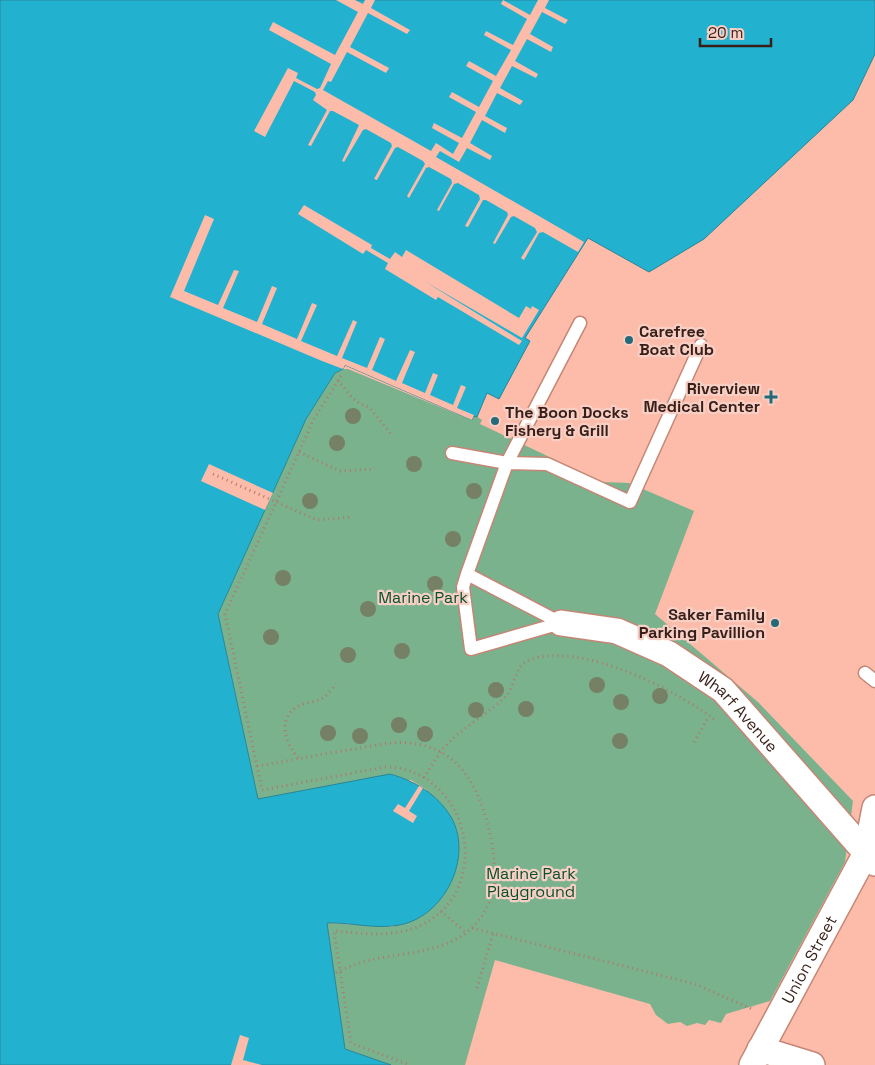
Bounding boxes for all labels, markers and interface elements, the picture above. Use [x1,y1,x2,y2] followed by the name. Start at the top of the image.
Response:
[700,15,771,47] scale bar
[708,23,743,42] text: 20 m
[639,321,714,360] place label: Carefree Boat Club
[623,334,635,346] marker: Carefree Boat Club
[644,378,760,417] place label: Riverview Medical Center
[764,390,778,404] marker: Riverview Medical Center
[505,402,629,441] place label: The Boon Docks Fishery & Grill
[489,415,501,427] marker: The Boon Docks Fishery & Grill
[378,587,468,608] park label: Marine Park
[639,604,765,643] place label: Saker Family Parking Pavillion
[769,617,781,629] marker: Saker Family Parking Pavillion
[694,666,783,756] street label: Wharf Avenue
[486,863,576,902] park label: Marine Park Playground
[777,912,841,1007] street label: Union Street

